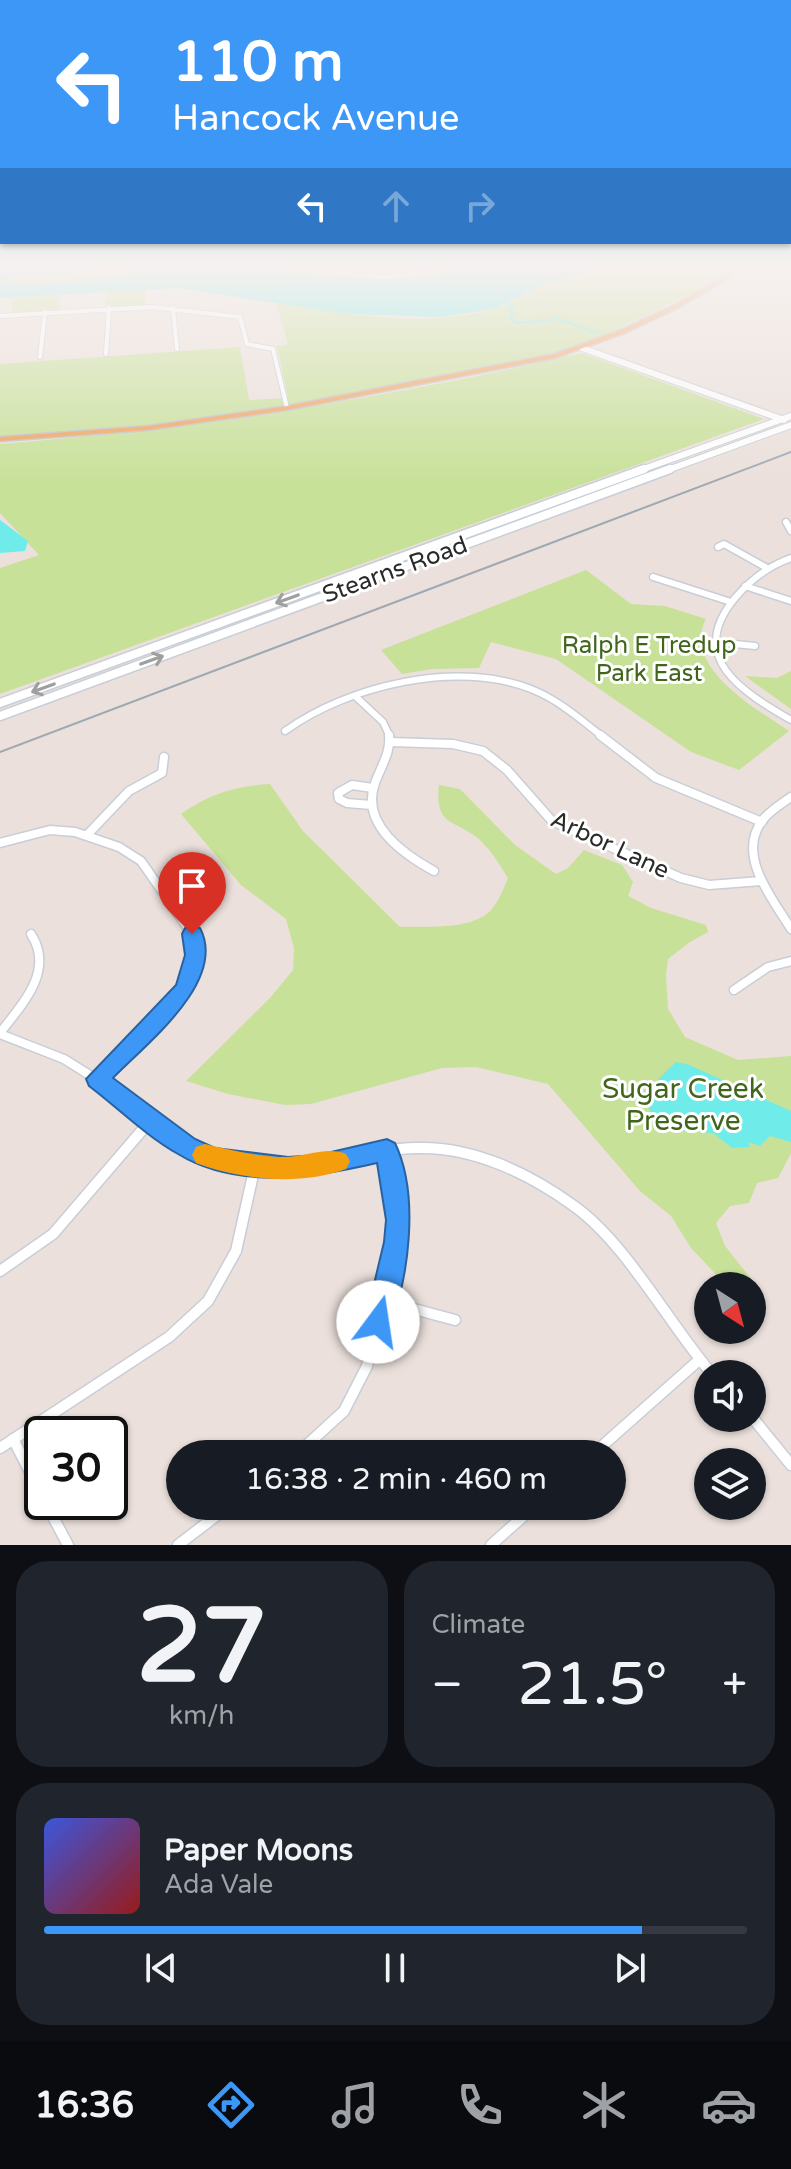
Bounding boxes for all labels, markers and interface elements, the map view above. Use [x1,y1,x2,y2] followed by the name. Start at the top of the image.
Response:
[172,29,343,96] text: 110 m
[40,32,144,136] icon: left
[172,97,459,140] text: Hancock Avenue
[290,184,334,228] icon: left
[374,184,418,228] icon: ahead
[458,184,502,228] icon: right
[319,530,471,610] street label: Stearns Road
[275,593,300,607] one-way arrow
[562,631,736,688] park label: Ralph E Tredup Park East
[139,652,164,666] one-way arrow
[31,681,56,696] one-way arrow
[546,805,674,885] street label: Arbor Lane
[158,852,226,934] pin
[170,864,214,908] icon: arrive
[602,1072,764,1138] park label: Sugar Creek Preserve
[694,1272,766,1344] north arrow
[694,1272,766,1520] map controls
[336,1280,420,1364] position arrow
[694,1360,766,1432] button: sound
[24,1416,128,1520] speed limit sign: 30
[694,1448,766,1520] button: layers
[245,1461,547,1498] text: 16:38 · 2 min · 460 m
[136,1585,267,1710] text: 27
[432,1609,525,1640] text: Climate
[517,1649,668,1721] text: 21.5°
[432,1659,463,1712] text: −
[722,1659,747,1712] text: +
[169,1700,234,1731] text: km/h
[164,1832,353,1869] text: Paper Moons
[164,1869,273,1900] text: Ada Vale
[139,1946,183,1990] icon: previous
[373,1946,417,1990] icon: pause
[608,1946,652,1990] icon: next
[203,2077,259,2133] icon: directions
[327,2077,383,2133] icon: music
[452,2077,508,2133] icon: phone
[576,2077,632,2133] icon: climate
[701,2077,757,2133] icon: car
[34,2084,134,2127] text: 16:36

